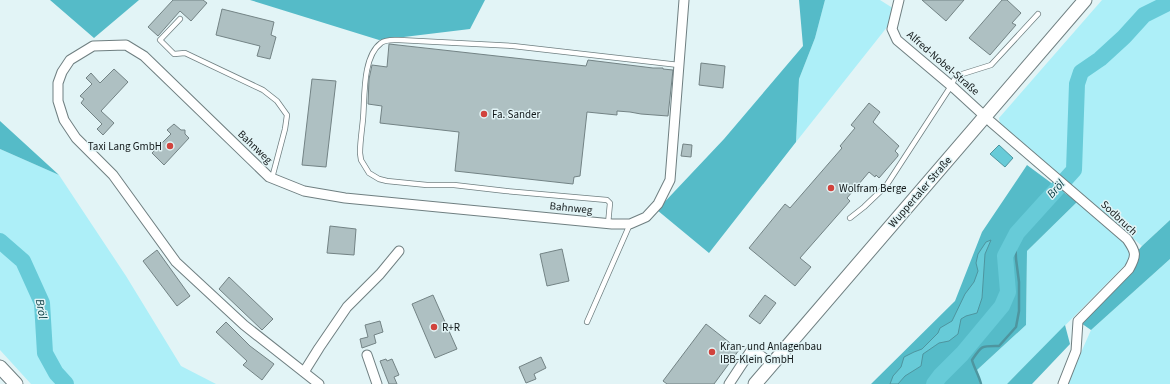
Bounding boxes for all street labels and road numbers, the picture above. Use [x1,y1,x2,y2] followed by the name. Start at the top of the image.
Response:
[904,27,983,99] street label: Alfred-Nobel-Straße
[234,127,276,168] street label: Bahnweg
[885,153,955,231] street label: Wuppertaler Straße
[1097,197,1141,239] street label: Sodbruch
[549,198,594,218] street label: Bahnweg

